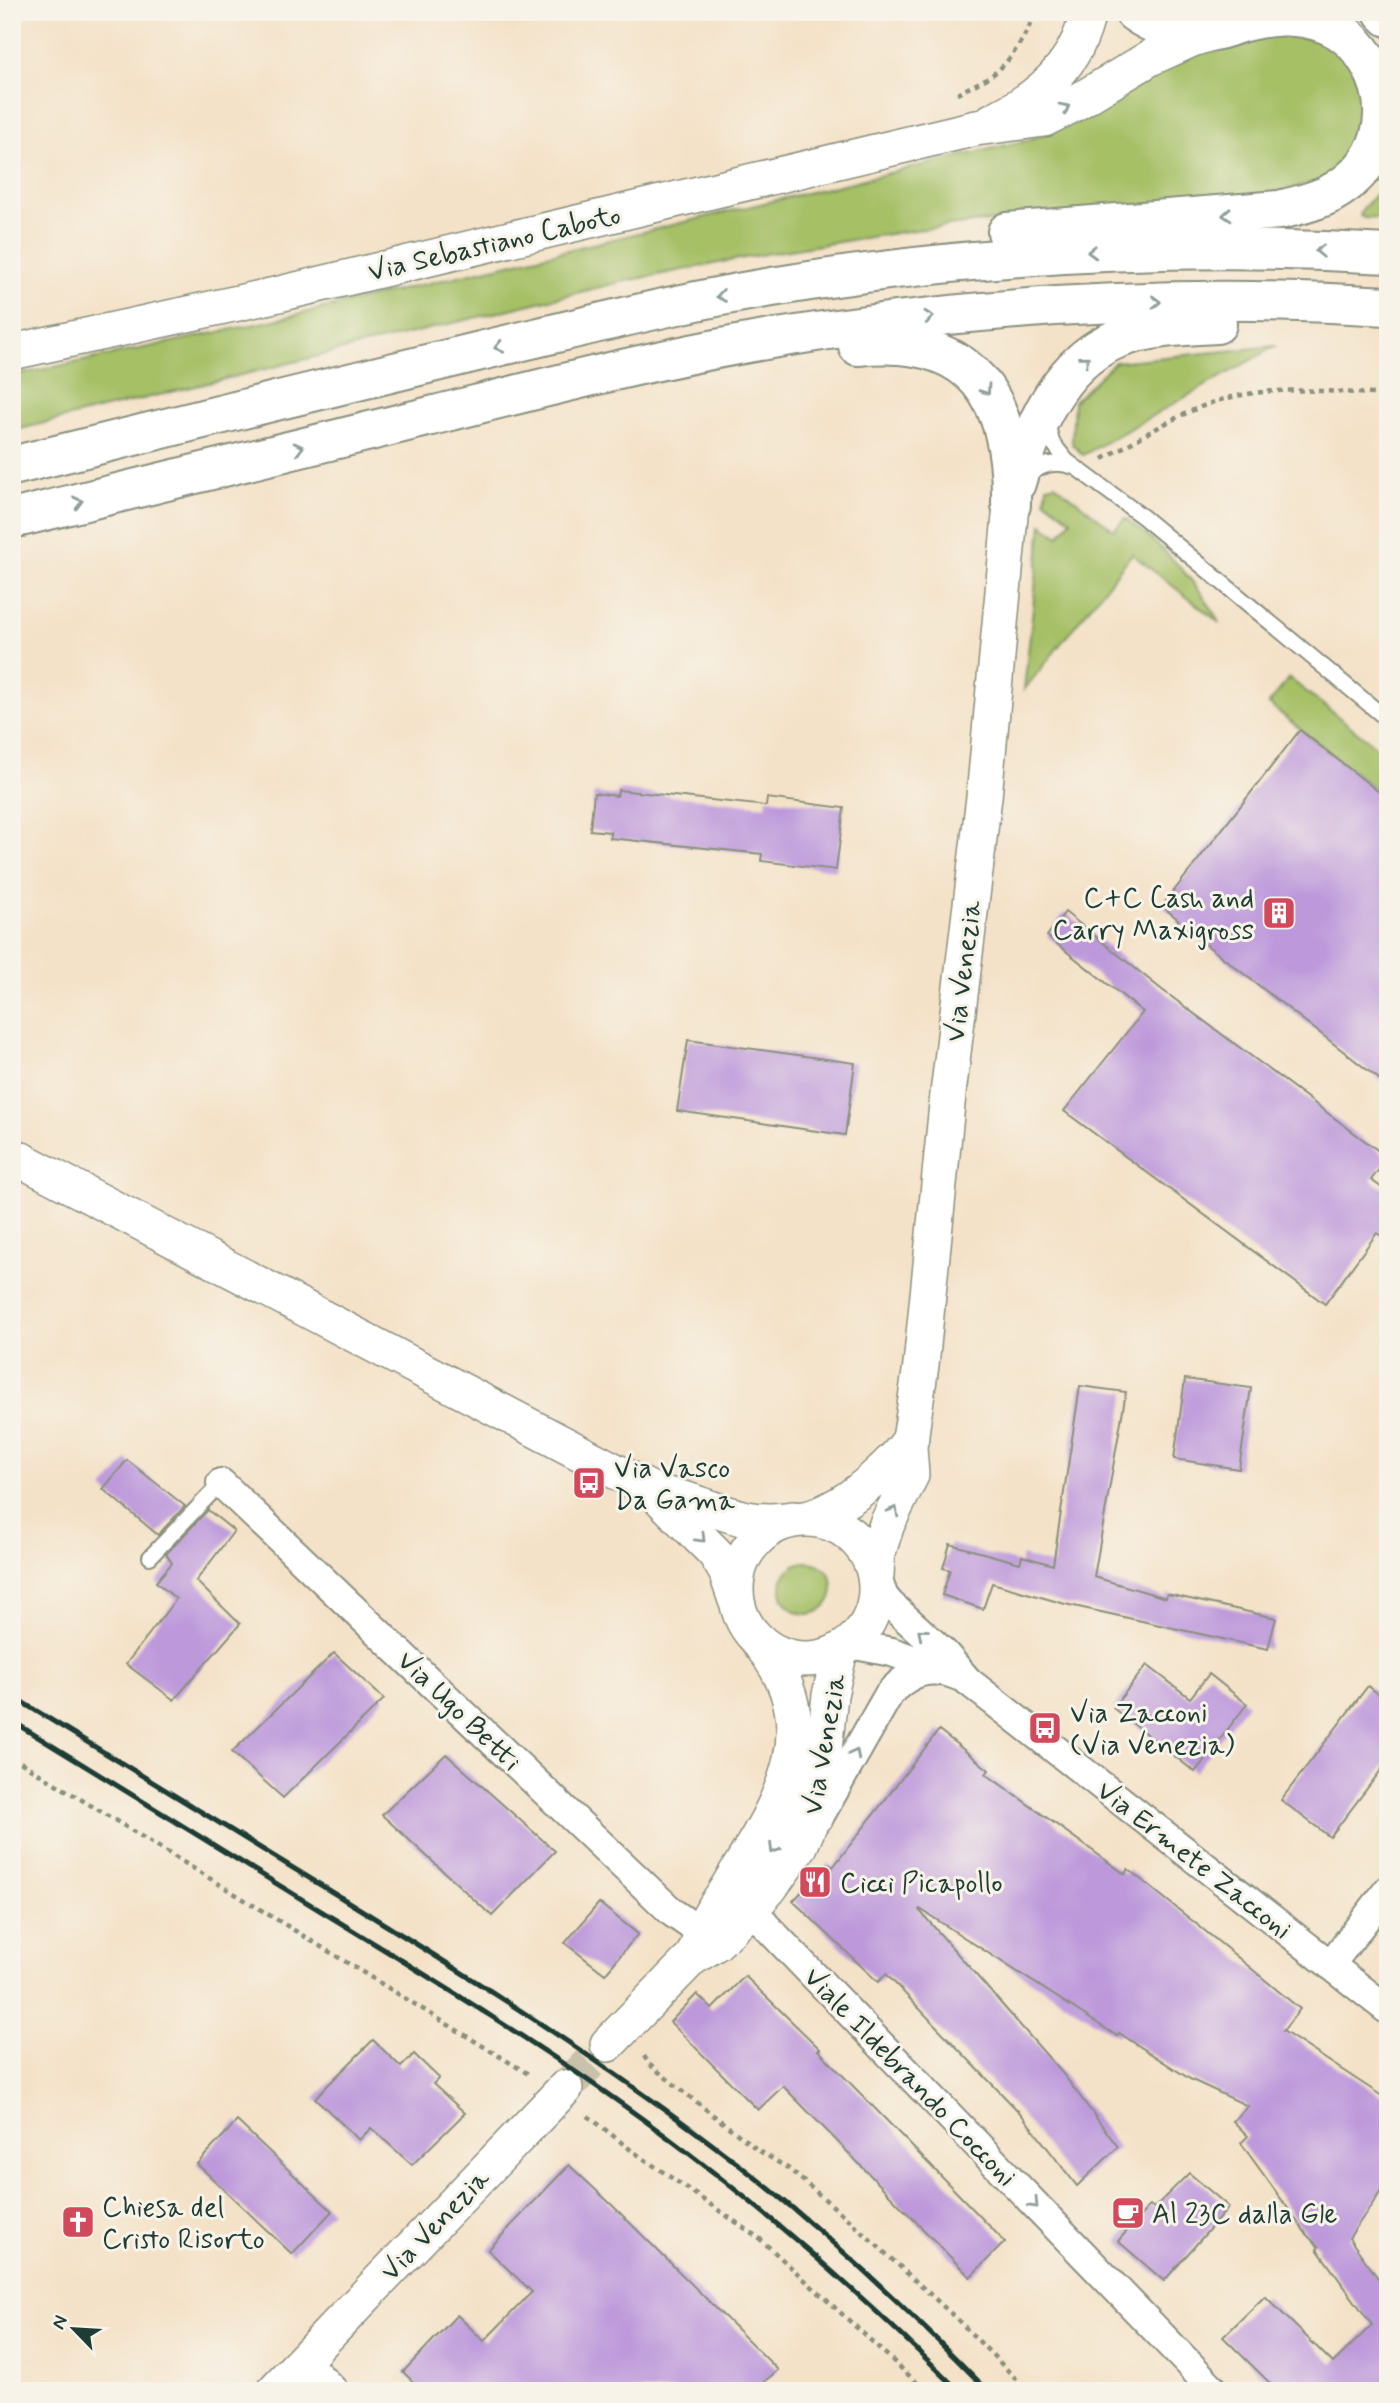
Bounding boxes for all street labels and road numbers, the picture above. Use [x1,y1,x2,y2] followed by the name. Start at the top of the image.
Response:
[365,197,624,291] street label: Via Sebastiano Caboto
[937,898,992,1044] street label: Via Venezia
[388,1643,528,1780] street label: Via Ugo Betti
[795,1671,856,1818] street label: Via Venezia
[1088,1773,1299,1949] street label: Via Ermete Zacconi
[794,1960,1024,2196] street label: Viale Ildebrando Cocconi
[373,2162,499,2290] street label: Via Venezia

